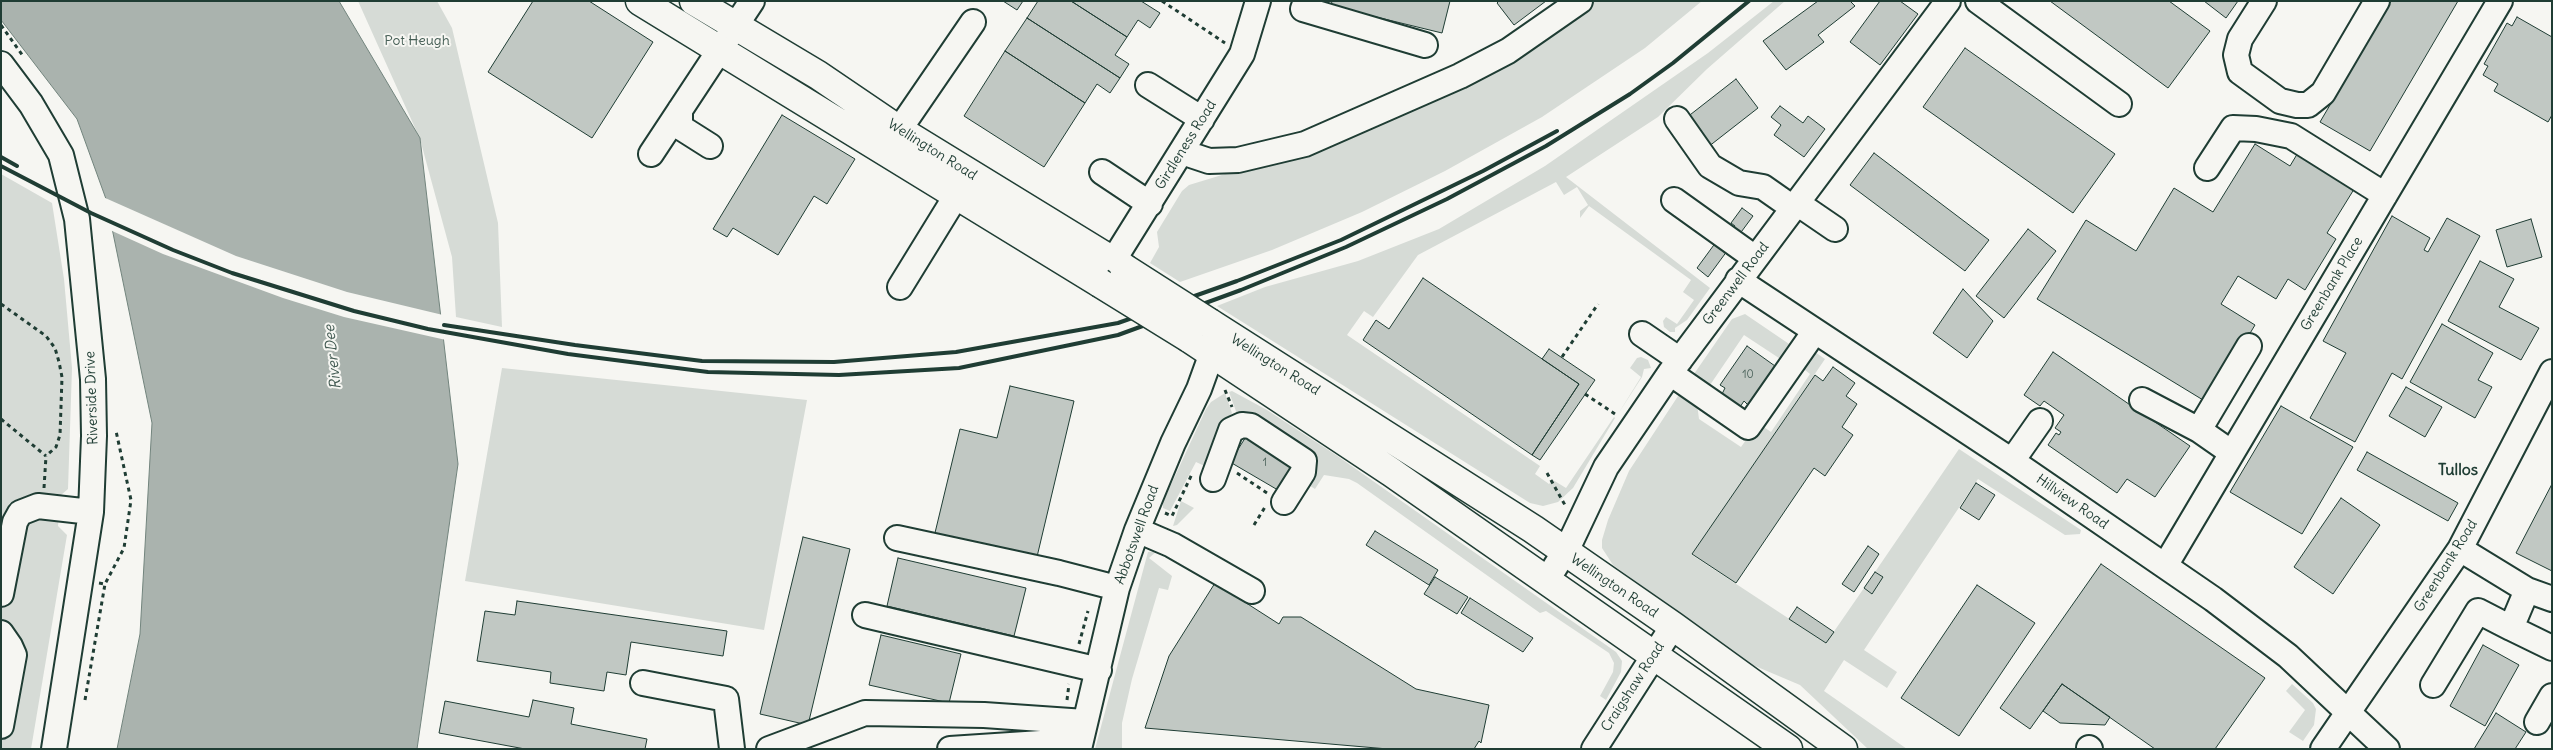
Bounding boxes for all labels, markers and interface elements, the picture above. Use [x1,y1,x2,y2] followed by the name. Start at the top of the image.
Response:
[384,33,450,49] park label: Pot Heugh
[1152,97,1220,193] street label: Girdleness Road
[884,116,980,184] street label: Wellington Road
[2297,234,2367,334] street label: Greenbank Place
[1699,239,1773,329] street label: Greenwell Road
[321,324,345,390] water label: River Dee
[1227,331,1323,399] street label: Wellington Road
[82,351,102,445] street label: Riverside Drive
[1742,368,1754,382] house number: 10
[1263,456,1267,470] house number: 1
[2438,460,2478,480] district label: Tullos
[2033,471,2111,533] street label: Hillview Road
[1111,483,1163,587] street label: Abbotswell Road
[2411,517,2481,615] street label: Greenbank Road
[1567,551,1661,621] street label: Wellington Road
[1598,639,1668,735] street label: Craigshaw Road

